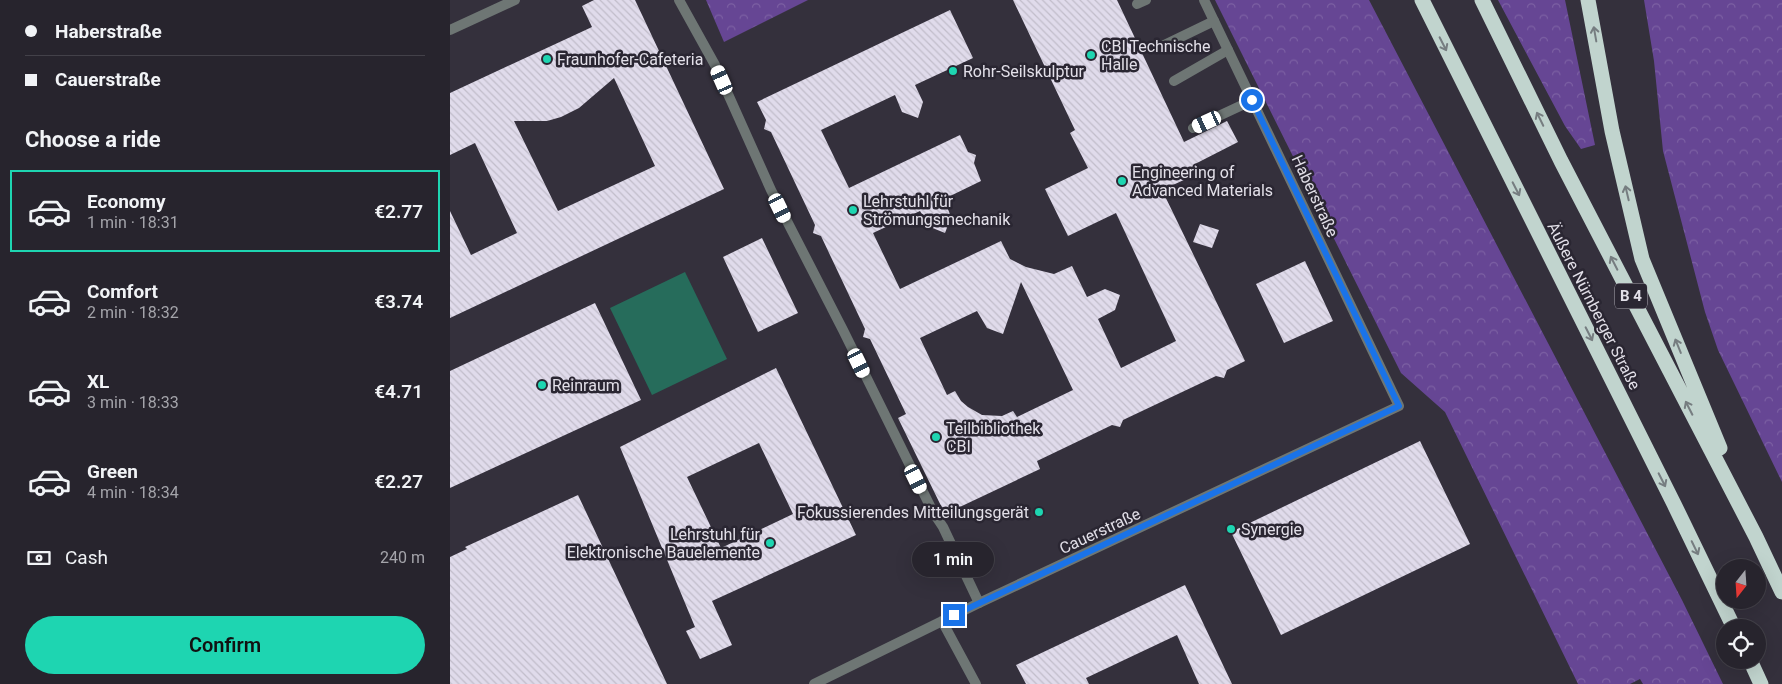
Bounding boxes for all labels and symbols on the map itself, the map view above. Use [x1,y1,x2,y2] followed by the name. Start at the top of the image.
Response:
[1589,26,1599,42] one-way arrow
[1439,36,1449,51] one-way arrow
[1101,37,1211,74] place label: CBI Technische Halle
[1085,49,1097,61] marker: CBI Technische Halle
[557,50,703,69] place label: Fraunhofer-Cafeteria
[541,53,553,65] marker: Fraunhofer-Cafeteria
[963,62,1085,81] place label: Rohr-Seilskulptur
[709,63,734,97] car
[947,65,959,77] marker: Rohr-Seilskulptur
[1241,89,1263,111] route start
[1190,109,1223,135] car
[1535,111,1545,126] one-way arrow
[1288,152,1342,240] street label: Haberstraße
[1132,163,1273,200] place label: Engineering of Advanced Materials
[1116,175,1128,187] marker: Engineering of Advanced Materials
[1512,181,1521,196] one-way arrow
[1622,185,1631,201] one-way arrow
[766,191,793,225] car
[863,192,1011,229] place label: Lehrstuhl für Strömungsmechanik
[847,204,859,216] marker: Lehrstuhl für Strömungsmechanik
[1543,219,1645,393] street label: Äußere Nürnberger Straße
[1609,256,1619,271] one-way arrow
[1615,284,1647,308] road number: B 4
[1585,326,1594,341] one-way arrow
[1673,339,1682,355] one-way arrow
[845,346,872,380] car
[552,376,620,395] place label: Reinraum
[536,379,548,391] marker: Reinraum
[1684,400,1694,415] one-way arrow
[946,419,1041,456] place label: Teilbibliothek CBI
[930,431,942,443] marker: Teilbibliothek CBI
[902,462,929,496] car
[1657,472,1667,487] one-way arrow
[797,503,1029,522] place label: Fokussierendes Mitteilungsgerät
[1056,504,1144,558] street label: Cauerstraße
[1033,506,1045,518] marker: Fokussierendes Mitteilungsgerät
[1241,520,1302,539] place label: Synergie
[1225,523,1237,535] marker: Synergie
[567,525,761,562] place label: Lehrstuhl für Elektronische Bauelemente
[764,537,776,549] marker: Lehrstuhl für Elektronische Bauelemente
[1691,540,1700,555] one-way arrow
[913,542,995,578] callout: 1 min
[1716,559,1766,609] north arrow
[943,604,965,626] route end

